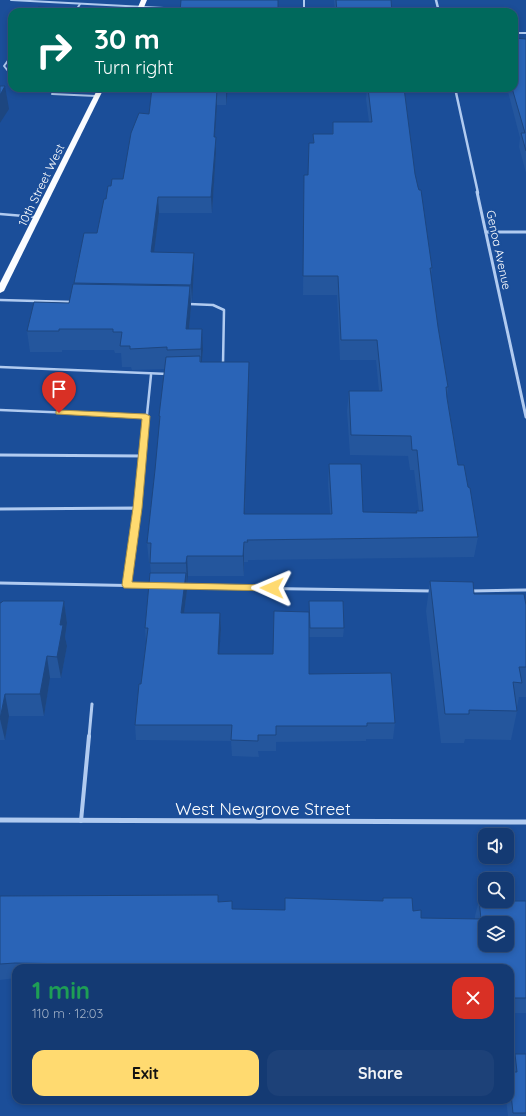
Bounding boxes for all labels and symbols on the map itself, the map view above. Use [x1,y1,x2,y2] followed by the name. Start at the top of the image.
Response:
[15,141,67,229] street label: 10th Street West
[483,209,515,291] street label: Genoa Avenue
[42,372,76,413] pin
[251,567,293,609] position arrow
[175,798,351,819] street label: West Newgrove Street

